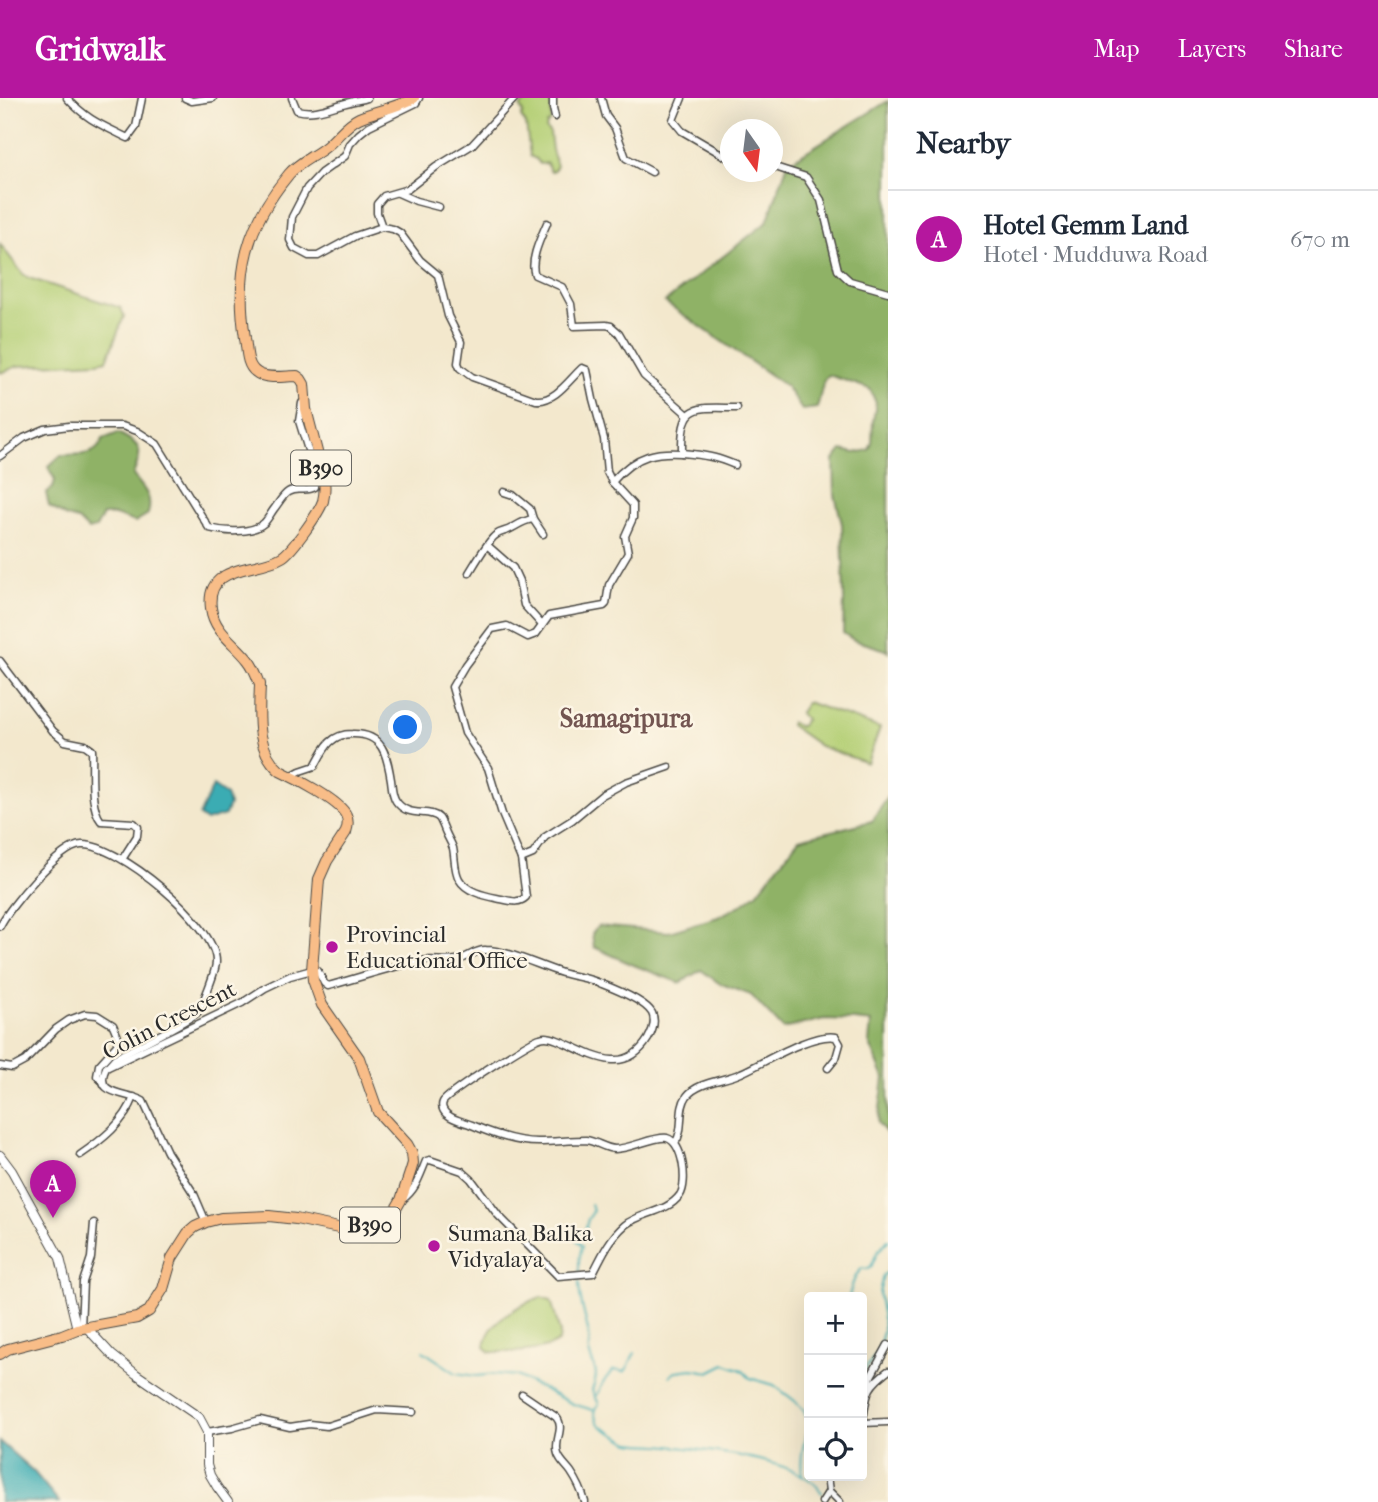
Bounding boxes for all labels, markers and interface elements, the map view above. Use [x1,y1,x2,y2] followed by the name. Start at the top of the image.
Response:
[35,30,165,69] text: Gridwalk
[1094,35,1140,63] text: Map
[1178,35,1246,63] text: Layers
[1284,35,1343,63] text: Share
[720,119,783,182] north arrow
[916,126,1011,161] text: Nearby
[983,210,1188,241] text: Hotel Gemm Land
[932,226,946,253] text: A
[1290,226,1350,253] text: 670 m
[983,241,1208,268] text: Hotel · Mudduwa Road
[291,450,351,486] road number: B390
[560,703,693,734] district label: Samagipura
[388,710,422,744] your location
[346,921,528,974] place label: Provincial Educational Office
[324,939,340,955] marker: Provincial Educational Office
[98,975,241,1066] street label: Colin Crescent
[30,1160,76,1218] pin: A
[340,1208,400,1242] road number: B390
[447,1220,593,1273] place label: Sumana Balika Vidyalaya
[426,1238,442,1254] marker: Sumana Balika Vidyalaya
[804,1292,867,1481] map controls
[804,1292,867,1355] button: +
[804,1355,867,1418] button: −
[804,1418,867,1481] button: locate

